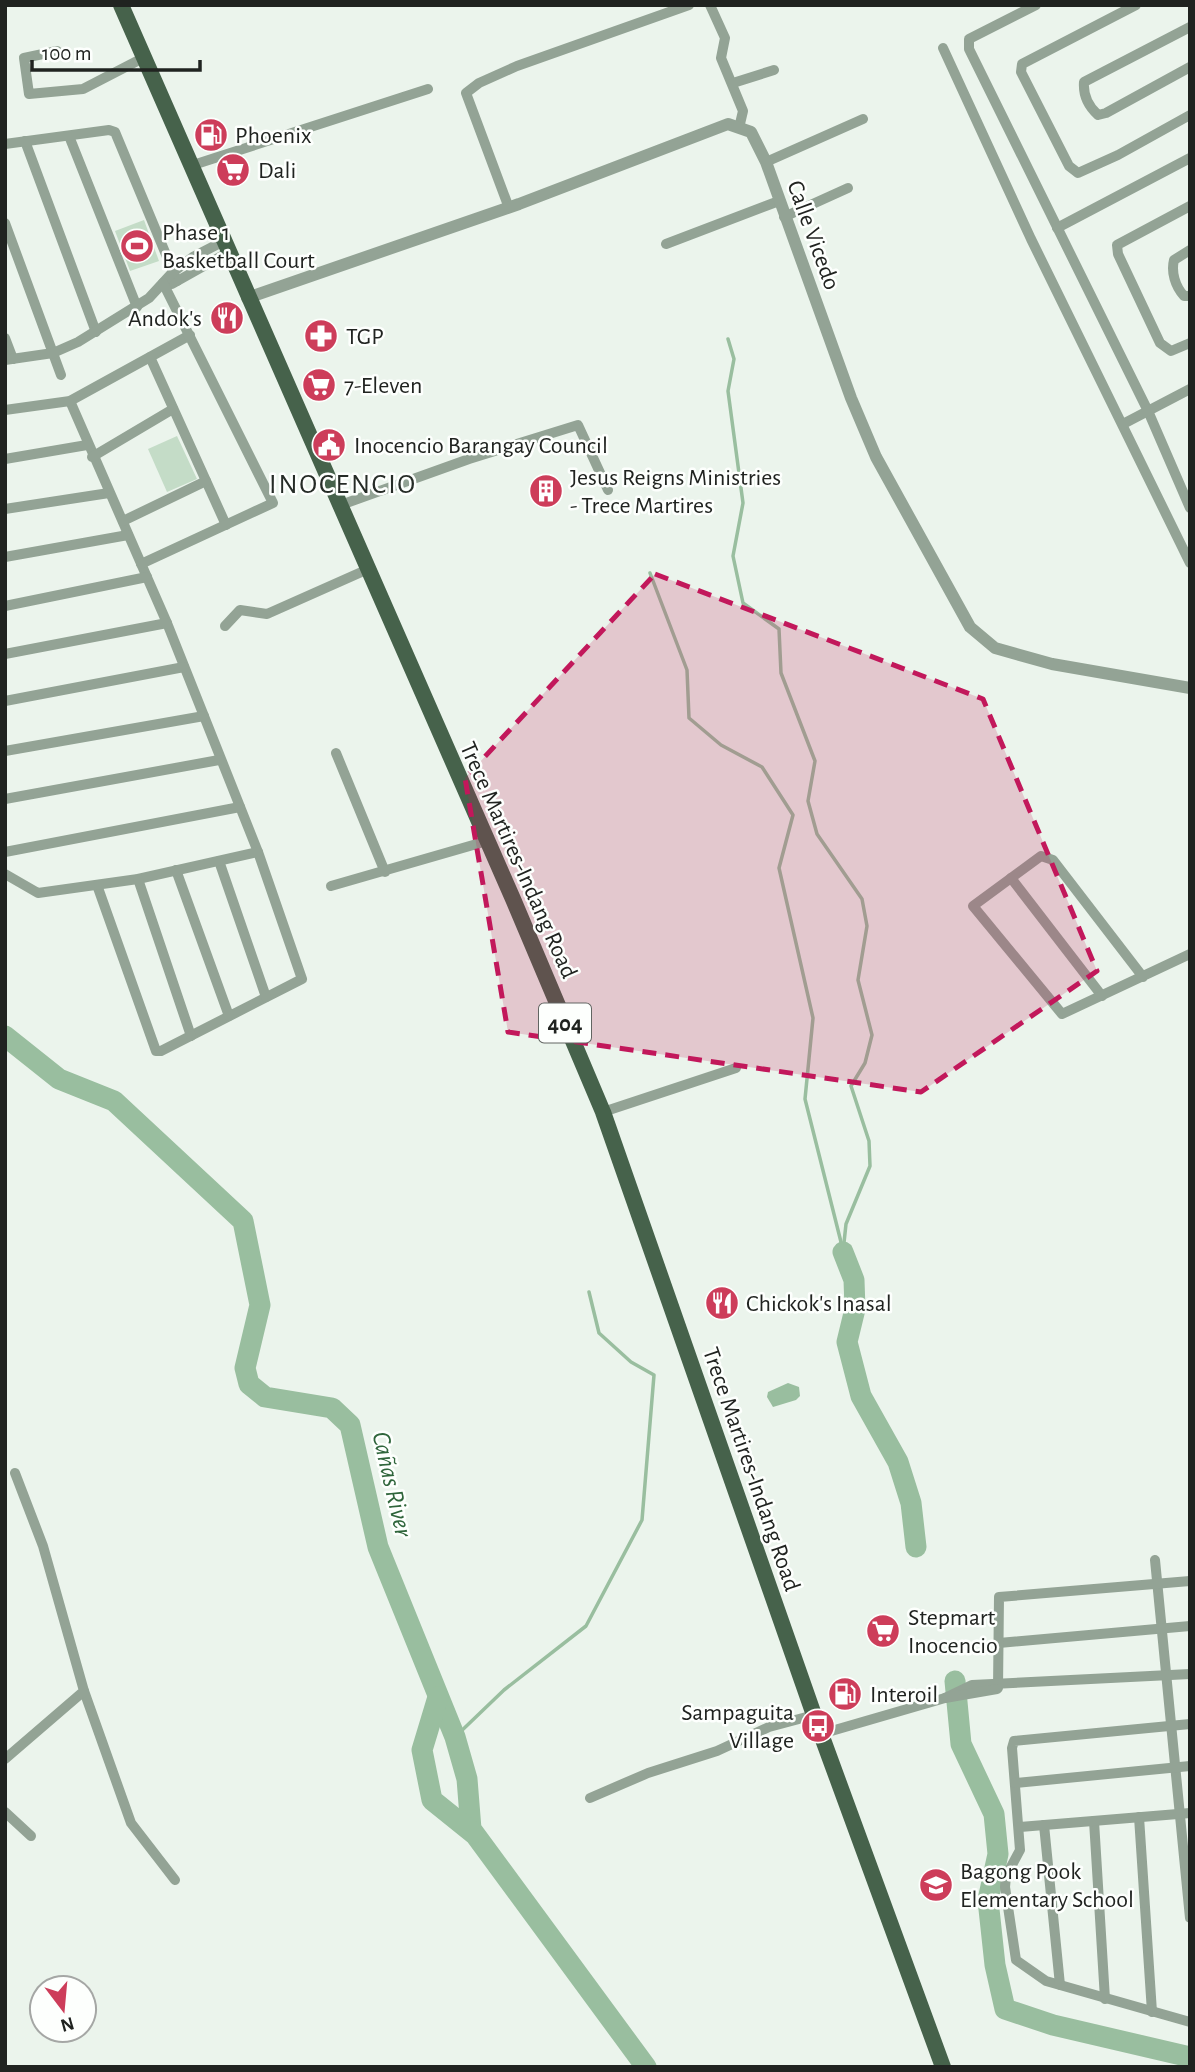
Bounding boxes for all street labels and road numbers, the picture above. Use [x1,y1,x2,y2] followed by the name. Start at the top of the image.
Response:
[782,178,844,293] street label: Calle Vicedo
[455,739,581,982] street label: Trece Martires-Indang Road
[539,1004,591,1042] road number: 404
[698,1344,804,1594] street label: Trece Martires-Indang Road

